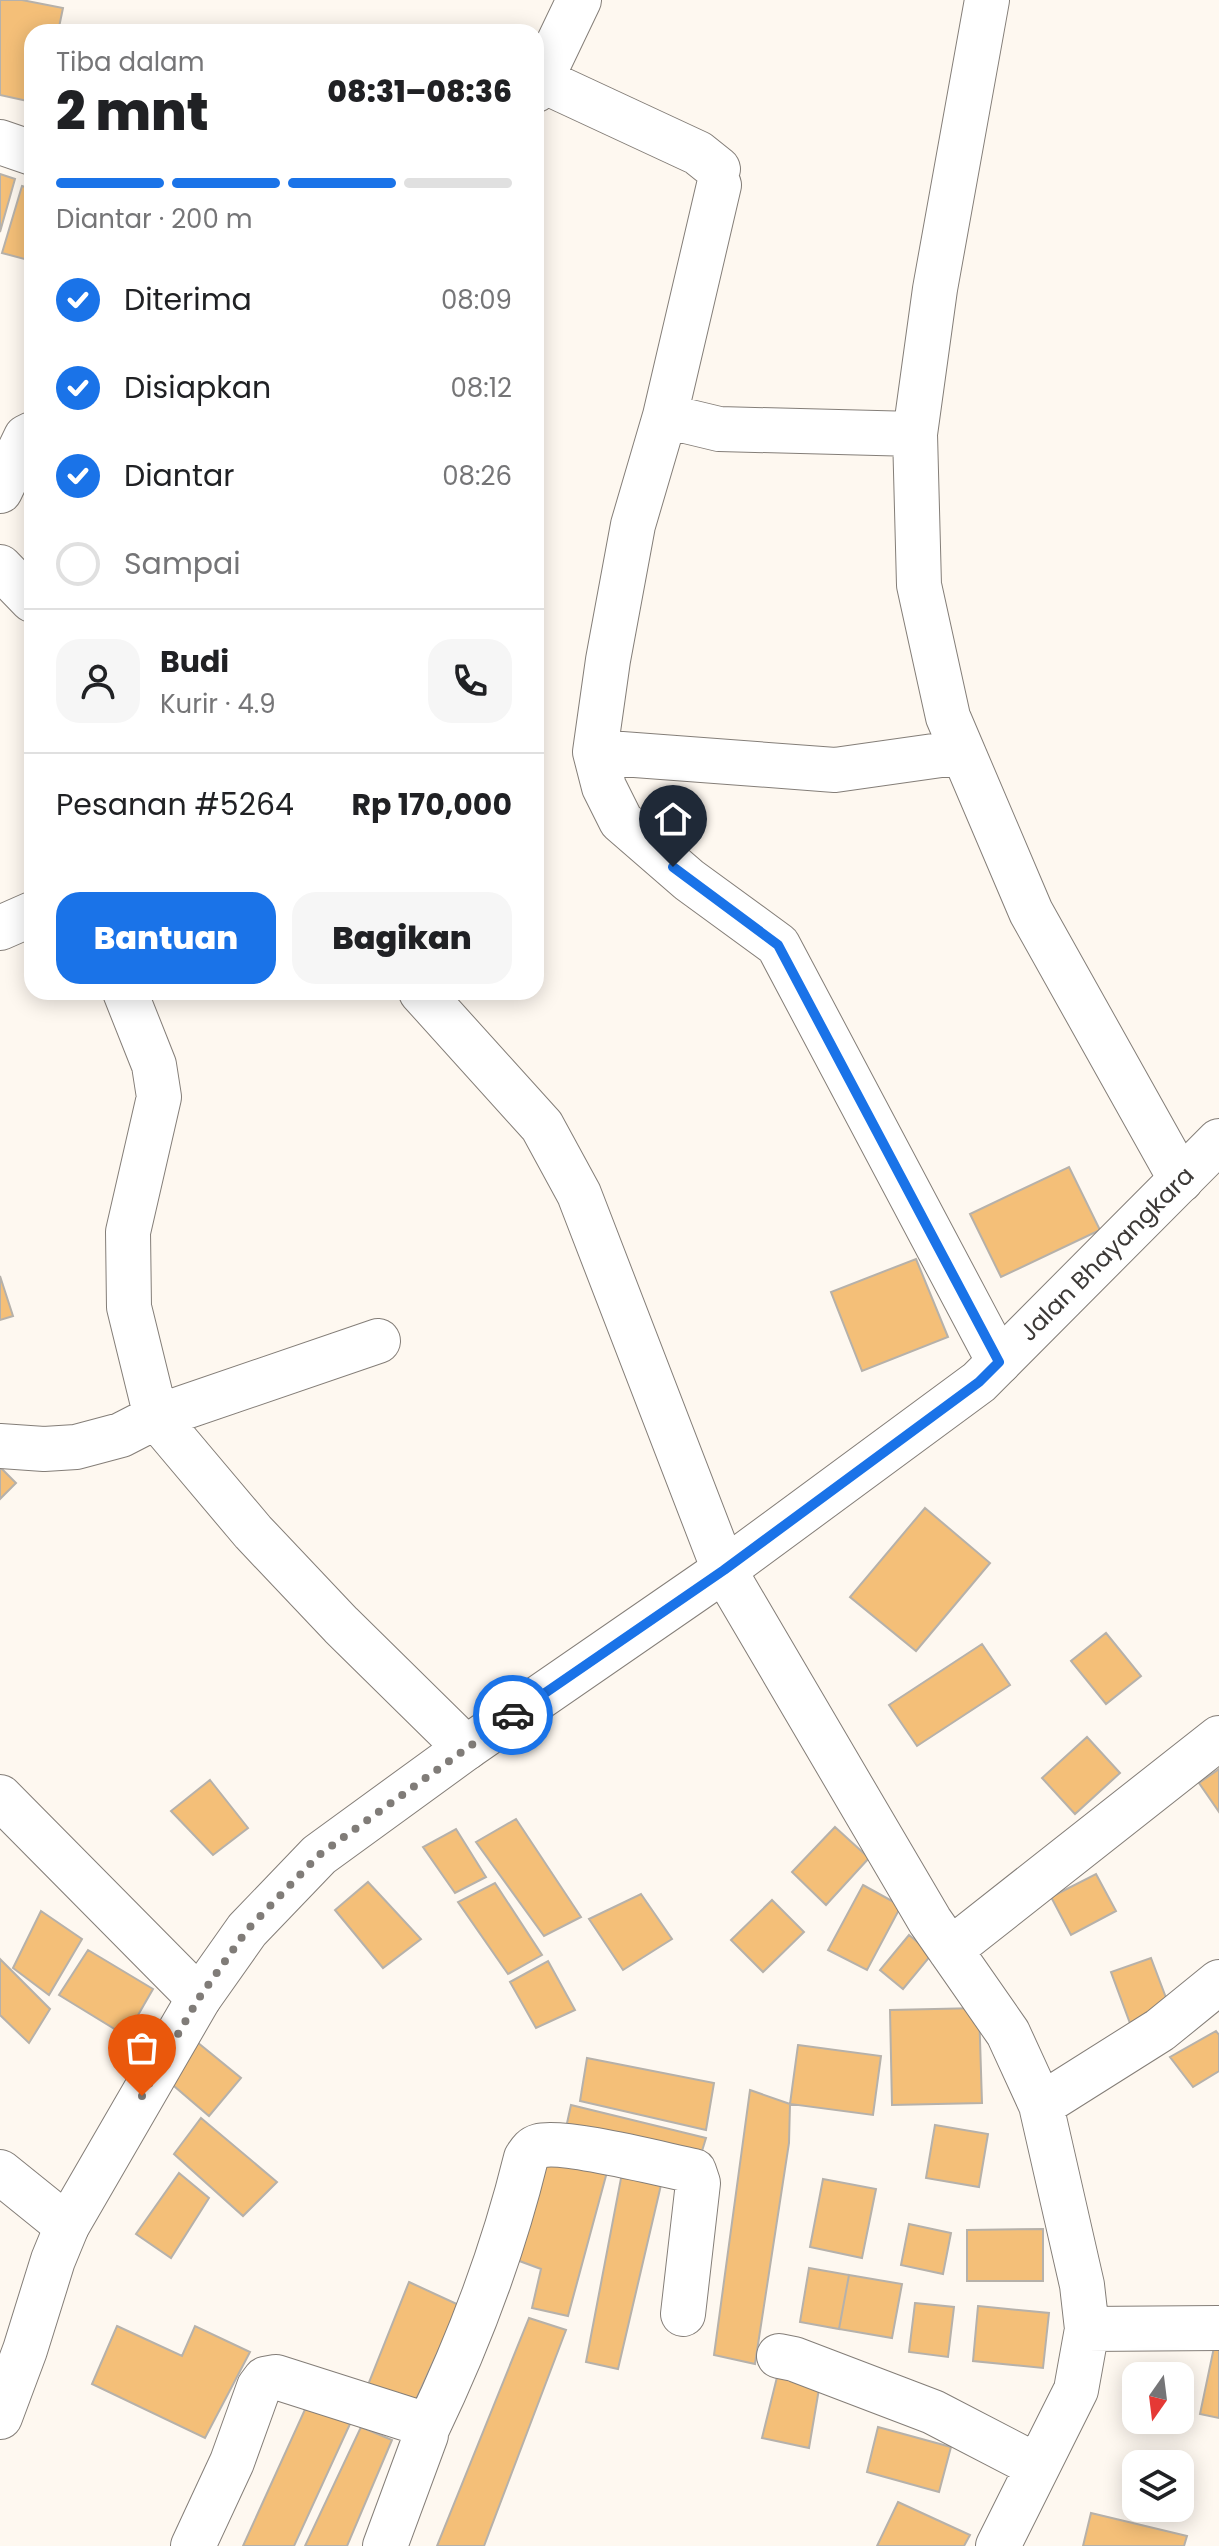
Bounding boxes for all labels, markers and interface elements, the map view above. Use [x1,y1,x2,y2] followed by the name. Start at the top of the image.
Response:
[56,44,204,80] text: Tiba dalam
[327,70,512,113] text: 08:31–08:36
[56,75,209,148] text: 2 mnt
[56,201,252,237] text: Diantar · 200 m
[56,278,100,322] icon: check
[124,278,252,321] text: Diterima
[441,282,512,318] text: 08:09
[56,366,100,410] icon: check
[124,366,271,409] text: Disiapkan
[450,370,512,406] text: 08:12
[56,454,100,498] icon: check
[124,454,234,497] text: Diantar
[442,458,512,494] text: 08:26
[124,542,241,585] text: Sampai
[56,639,140,723] button: person
[428,639,512,723] button: phone
[160,640,229,683] text: Budi
[160,686,276,722] text: Kurir · 4.9
[56,783,294,826] text: Pesanan #5264
[352,783,512,826] text: Rp 170,000
[639,785,707,867] pin
[651,797,695,841] icon: home
[56,892,276,984] button: Bantuan
[292,892,512,984] button: Bagikan
[1012,1159,1201,1348] street label: Jalan Bhayangkara
[473,1675,553,1755] courier
[491,1693,535,1737] icon: car
[108,2014,176,2096] pin
[120,2026,164,2070] icon: bag
[1122,2362,1194,2434] north arrow
[1122,2362,1194,2522] map controls
[1122,2450,1194,2522] button: layers

